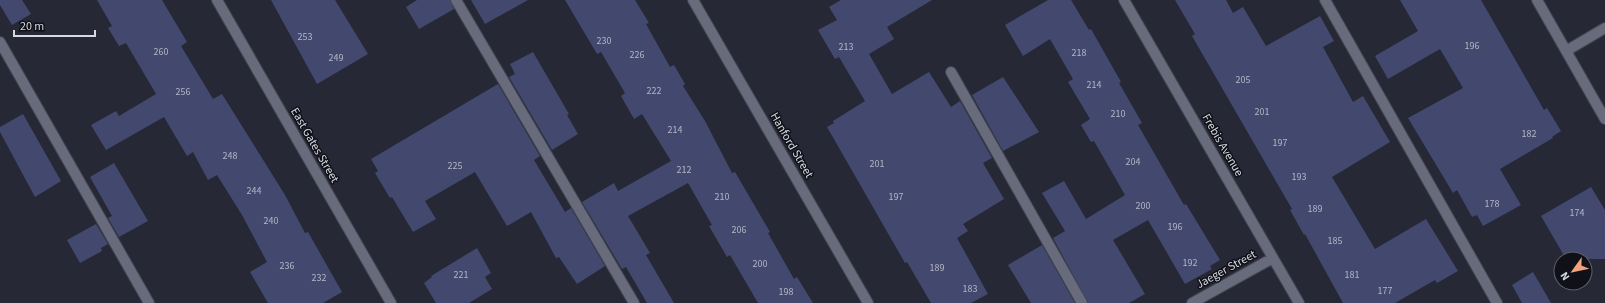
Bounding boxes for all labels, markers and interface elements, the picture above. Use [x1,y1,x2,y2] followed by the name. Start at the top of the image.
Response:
[14,12,95,38] scale bar
[20,18,44,35] text: 20 m
[298,30,312,44] house number: 253
[597,34,611,48] house number: 230
[1465,39,1479,53] house number: 196
[839,40,853,54] house number: 213
[154,45,168,59] house number: 260
[1072,46,1086,60] house number: 218
[630,48,644,62] house number: 226
[329,51,343,65] house number: 249
[1236,73,1250,87] house number: 205
[1087,78,1101,92] house number: 214
[647,84,661,98] house number: 222
[176,85,190,99] house number: 256
[286,105,343,186] street label: East Gates Street
[1255,105,1269,119] house number: 201
[1111,107,1125,121] house number: 210
[766,109,817,181] street label: Hanford Street
[1198,111,1247,180] street label: Frebis Avenue
[668,123,682,137] house number: 214
[1522,127,1536,141] house number: 182
[1273,136,1287,150] house number: 197
[223,149,237,163] house number: 248
[1126,155,1140,169] house number: 204
[870,157,884,171] house number: 201
[448,159,462,173] house number: 225
[677,163,691,177] house number: 212
[1292,170,1306,184] house number: 193
[247,184,261,198] house number: 244
[715,190,729,204] house number: 210
[889,190,903,204] house number: 197
[1485,197,1499,211] house number: 178
[1136,199,1150,213] house number: 200
[1308,202,1322,216] house number: 189
[1570,206,1584,220] house number: 174
[264,214,278,228] house number: 240
[1168,220,1182,234] house number: 196
[732,223,746,237] house number: 206
[1328,234,1342,248] house number: 185
[1193,246,1259,293] street label: Jaeger Street
[1553,251,1593,291] north arrow
[1183,256,1197,270] house number: 192
[753,257,767,271] house number: 200
[280,259,294,273] house number: 236
[930,261,944,275] house number: 189
[454,268,468,282] house number: 221
[1345,268,1359,282] house number: 181
[1557,269,1573,283] text: N
[312,271,326,285] house number: 232
[963,282,977,296] house number: 183
[1378,284,1392,298] house number: 177
[779,285,793,299] house number: 198

